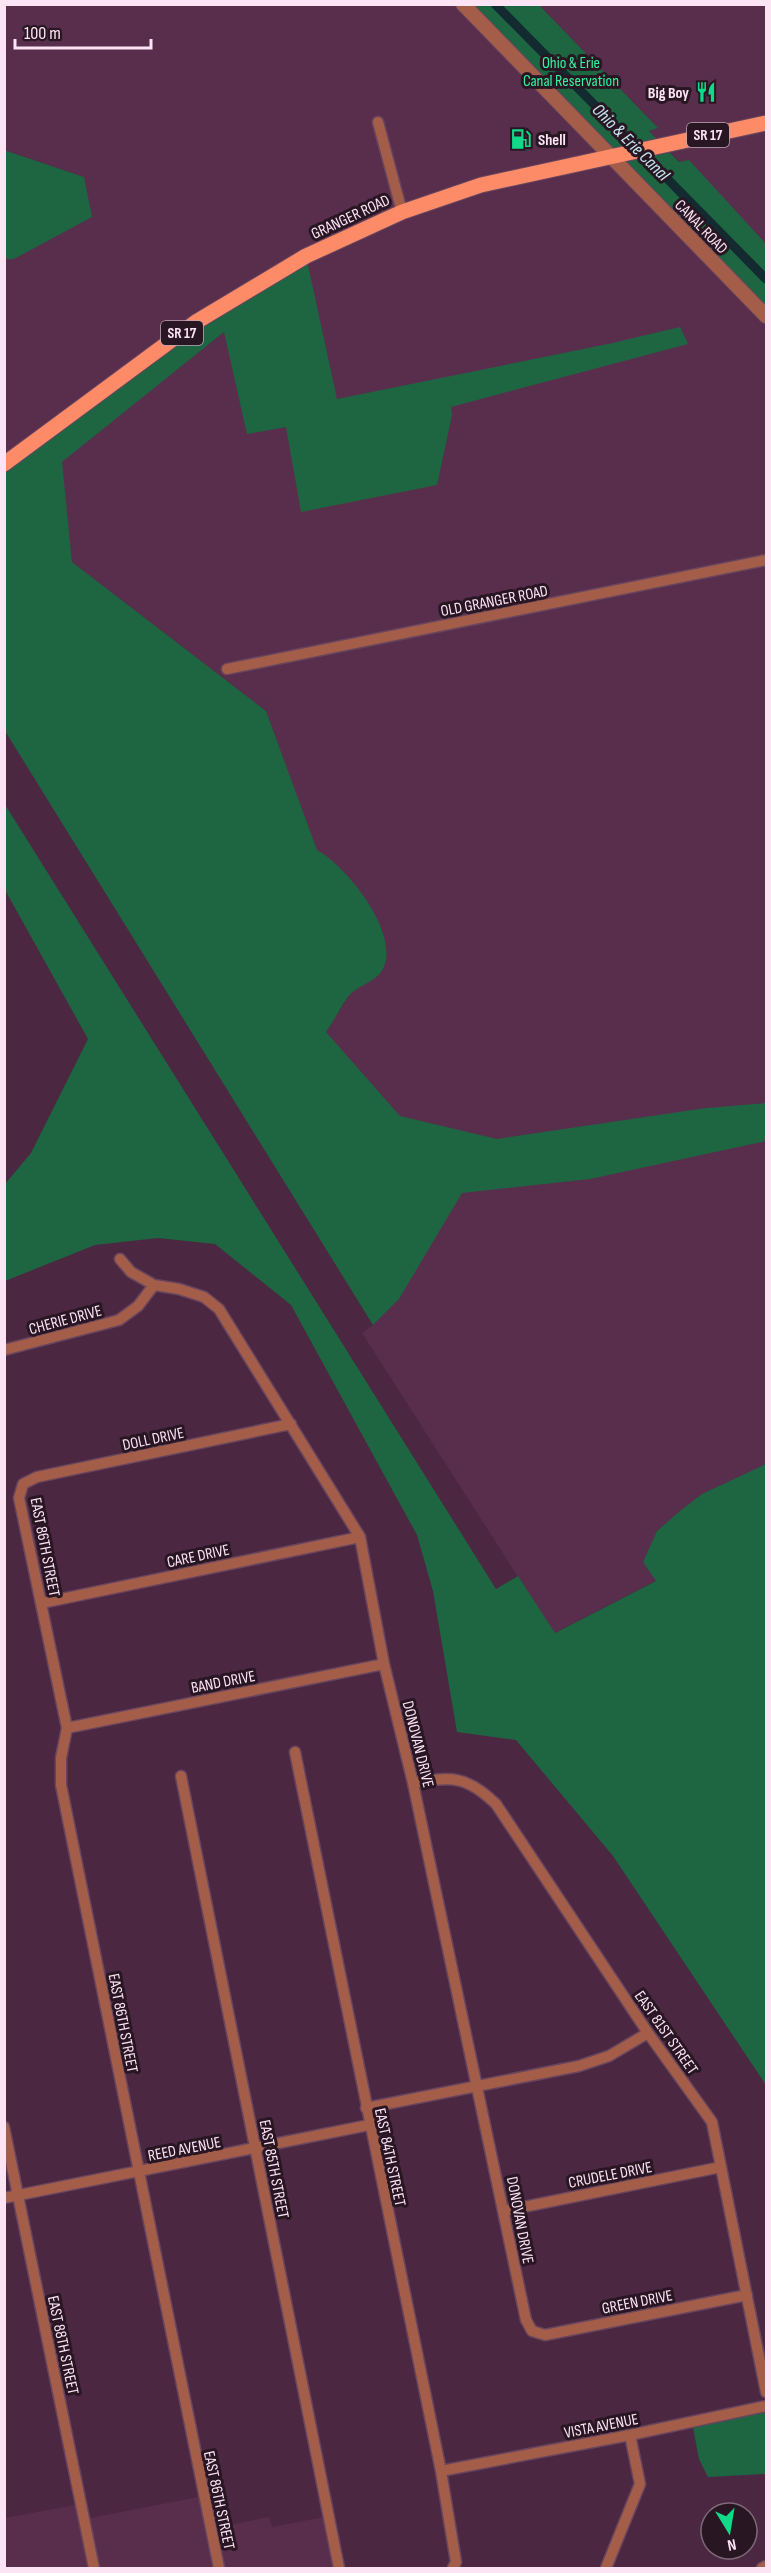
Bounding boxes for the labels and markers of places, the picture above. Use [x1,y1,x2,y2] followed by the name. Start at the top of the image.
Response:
[694,80,718,104] restaurant icon: Big Boy
[648,84,689,103] place label: Big Boy
[509,127,533,151] fuel station icon: Shell
[538,131,566,150] place label: Shell

